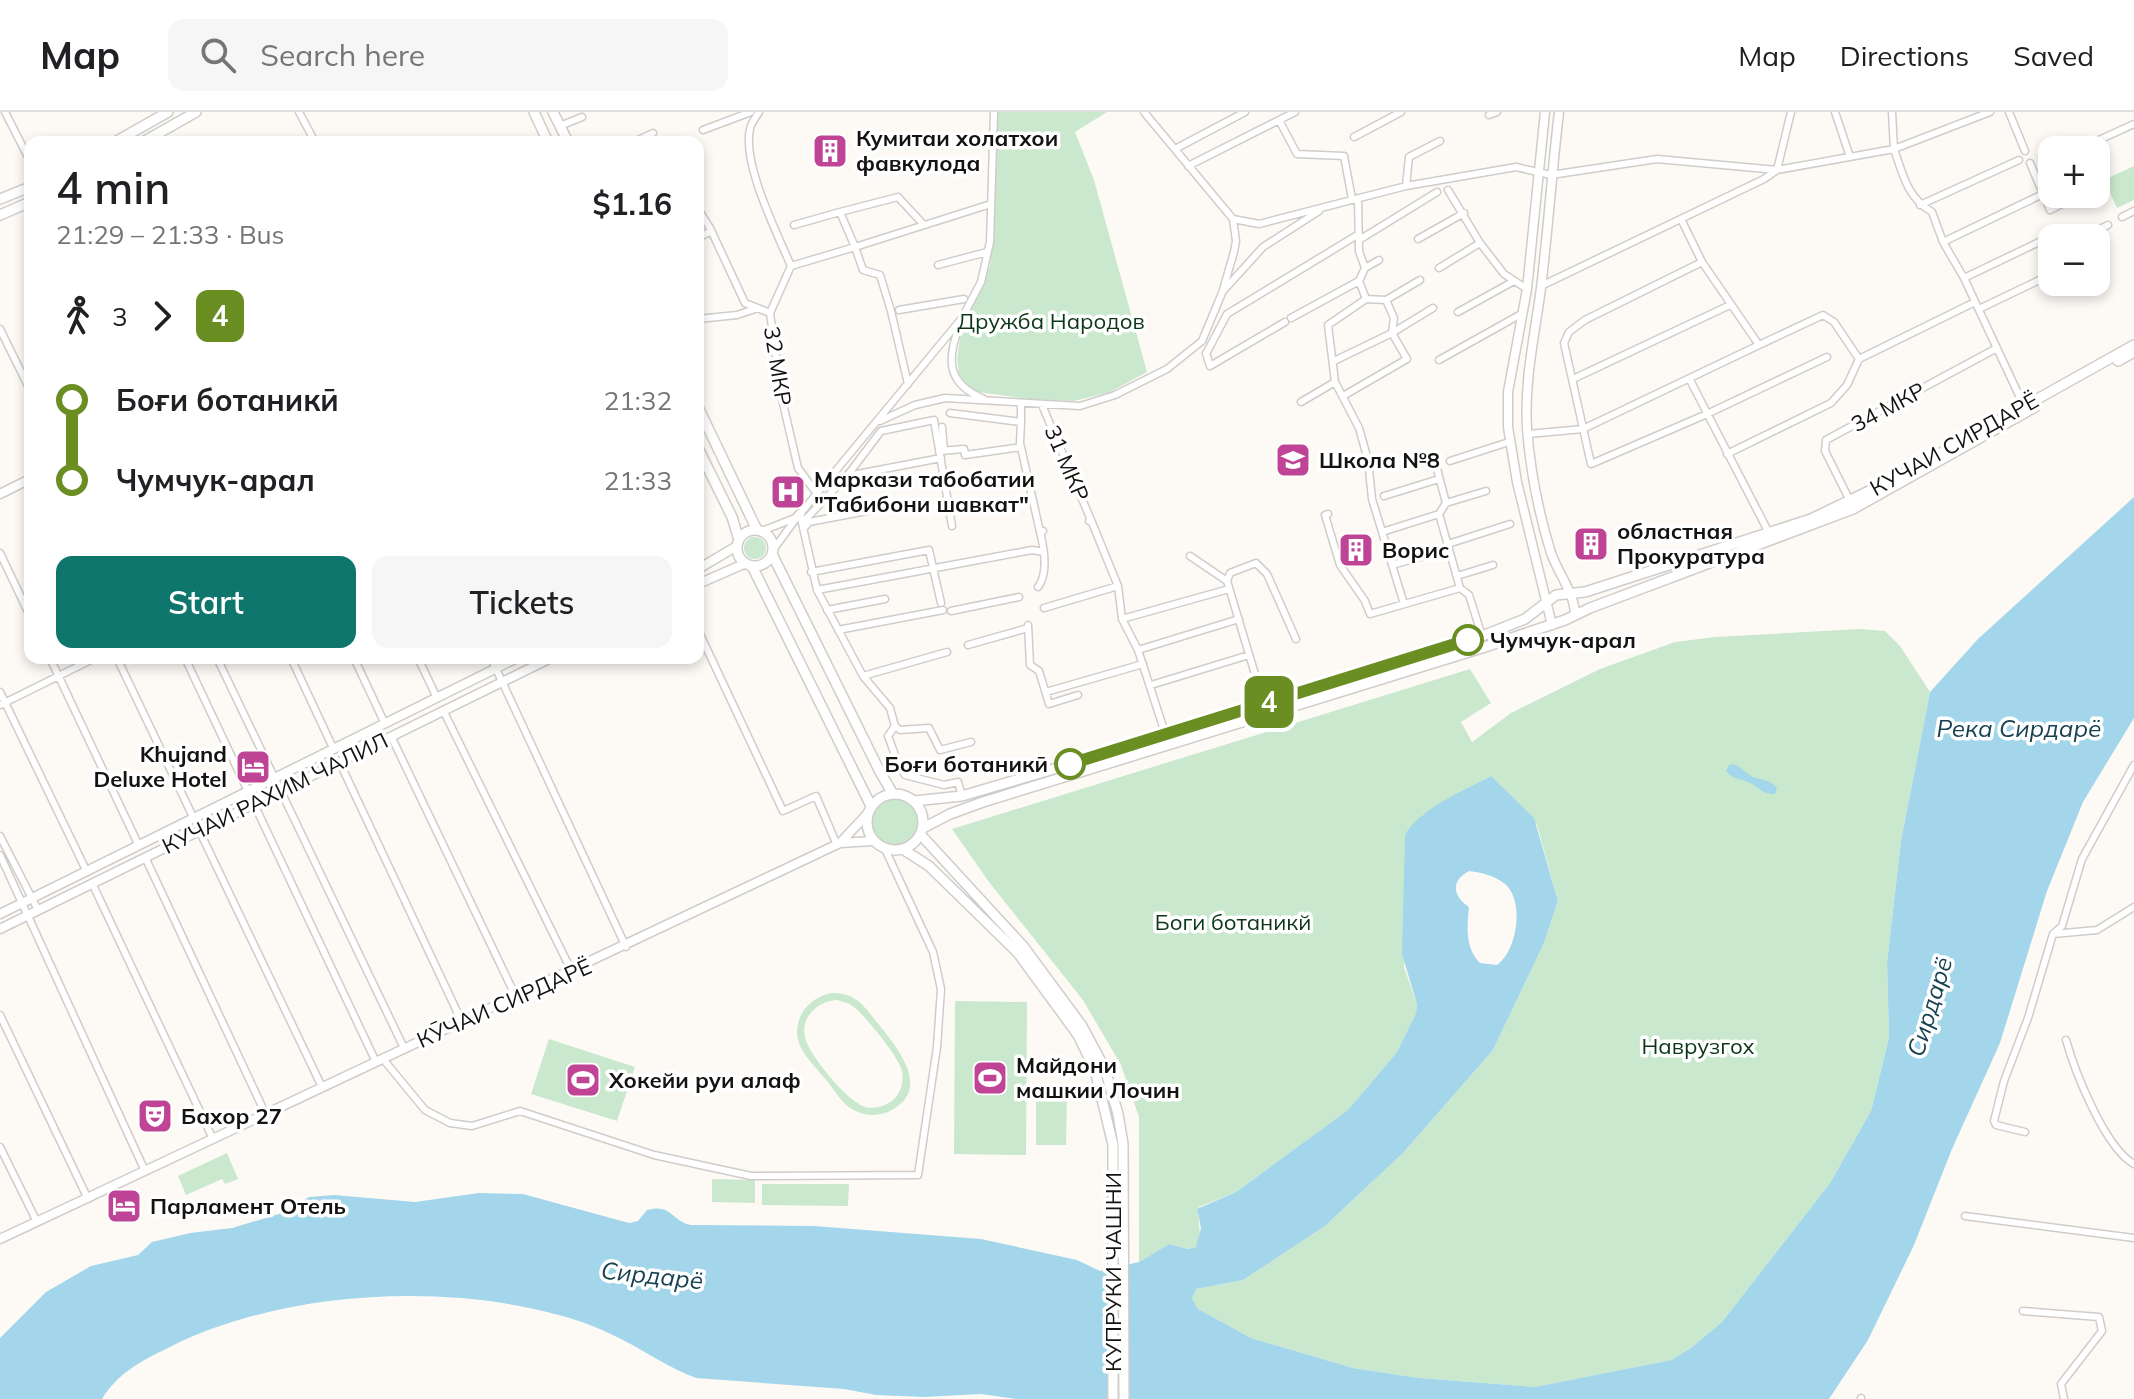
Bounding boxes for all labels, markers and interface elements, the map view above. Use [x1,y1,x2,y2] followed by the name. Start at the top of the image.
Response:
[168,19,728,91] search box
[40,31,120,79] text: Map
[196,33,240,77] icon: search
[260,36,425,74] text: Search here
[1738,38,1796,73] text: Map
[1840,38,1969,73] text: Directions
[2013,38,2094,73] text: Saved
[856,124,1058,177] place label: Кумитаи холатхои фавкулода
[811,132,849,170] building icon: Кумитаи холатхои фавкулода
[2038,136,2110,296] map controls
[2038,136,2110,208] button: +
[56,160,170,215] text: 4 min
[593,185,672,223] text: $1.16
[56,218,285,251] text: 21:29 – 21:33 · Bus
[2038,224,2110,296] button: −
[56,294,100,338] icon: walk
[140,294,184,338] icon: forward
[212,298,228,333] text: 4
[112,300,128,333] text: 3
[957,307,1145,335] park label: Дружба Народов
[758,324,798,408] street label: 32 МКР
[1846,376,1930,438] street label: 34 МКР
[116,381,339,419] text: Боғи ботаникӣ
[604,384,672,417] text: 21:32
[1865,386,2043,502] street label: КУЧАИ СИРДАРЁ
[1039,421,1095,505] street label: 31 МКР
[1274,441,1312,479] school or university icon: Школа №8
[1319,446,1440,474] place label: Школа №8
[116,461,315,499] text: Чумчук-арал
[604,464,672,497] text: 21:33
[814,465,1035,518] place label: Маркази табобатии "Табибони шавкат"
[769,473,807,511] hospital icon: Маркази табобатии "Табибони шавкат"
[1617,517,1765,570] place label: областная Прокуратура
[1572,525,1610,563] building icon: областная Прокуратура
[1337,531,1375,569] building icon: Ворис
[1382,536,1449,564] place label: Ворис
[56,556,356,648] button: Start
[372,556,672,648] button: Tickets
[1453,625,1483,655] marker: Чумчук-арал
[1490,626,1636,654] place label: Чумчук-арал
[1243,676,1295,728] line badge: 4
[1261,684,1277,719] text: 4
[1937,713,2101,743] water label: Река Сирдарё
[157,726,393,860] street label: КУЧАИ РАХИМ ЧАЛИЛ
[93,740,227,793] place label: Khujand Deluxe Hotel
[234,748,272,786] hotel icon: Khujand Deluxe Hotel
[1055,749,1085,779] marker: Боғи ботаникӣ
[885,750,1048,778] place label: Боғи ботаникӣ
[1155,908,1311,936] park label: Боги ботаникй
[412,952,596,1054] street label: КӮЧАИ СИРДАРЁ
[1900,953,1958,1060] water label: Сирдарё
[1641,1032,1755,1060] park label: Наврузгох
[1016,1051,1180,1104] place label: Майдони машкии Лочин
[971,1059,1009,1097] sports icon: Майдони машкии Лочин
[564,1061,602,1099] sports icon: Хокейи руи алаф
[608,1066,801,1094] place label: Хокейи руи алаф
[136,1097,174,1135] theatre icon: Бахор 27
[181,1102,282,1130] place label: Бахор 27
[1099,1172,1127,1372] street label: КУПРУКИ ЧАШНИ
[105,1187,143,1225] hotel icon: Парламент Отель
[150,1192,346,1220] place label: Парламент Отель
[600,1255,705,1295] water label: Сирдарё

